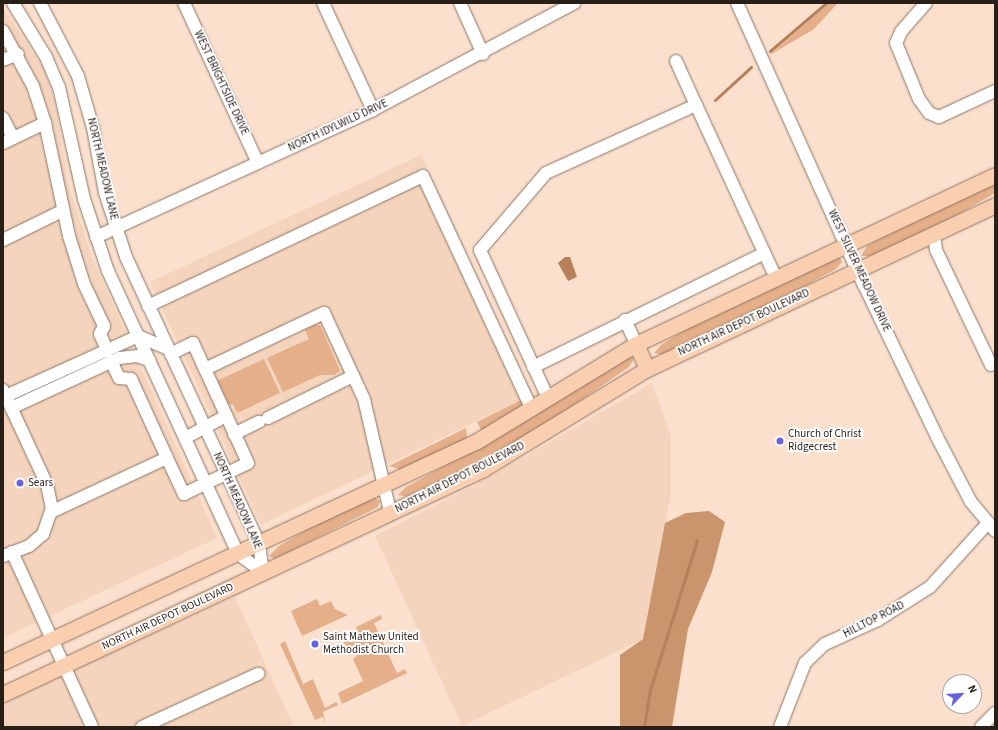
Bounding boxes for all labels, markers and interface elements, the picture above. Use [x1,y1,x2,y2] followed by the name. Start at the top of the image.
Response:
[191,28,251,138] street label: WEST BRIGHTSIDE DRIVE
[286,97,390,155] street label: NORTH IDYLWILD DRIVE
[84,117,120,221] street label: NORTH MEADOW LANE
[825,208,893,334] street label: WEST SILVER MEADOW DRIVE
[676,287,812,359] street label: NORTH AIR DEPOT BOULEVARD
[788,428,861,454] place label: Church of Christ Ridgecrest
[775,436,785,446] marker: Church of Christ Ridgecrest
[393,440,527,516] street label: NORTH AIR DEPOT BOULEVARD
[210,451,264,551] street label: NORTH MEADOW LANE
[28,476,53,490] place label: Sears
[15,478,25,488] marker: Sears
[100,581,236,653] street label: NORTH AIR DEPOT BOULEVARD
[841,599,907,641] street label: HILLTOP ROAD
[323,631,419,657] place label: Saint Mathew United Methodist Church
[310,639,320,649] marker: Saint Mathew United Methodist Church
[942,674,982,714] north arrow
[964,683,981,696] text: N

